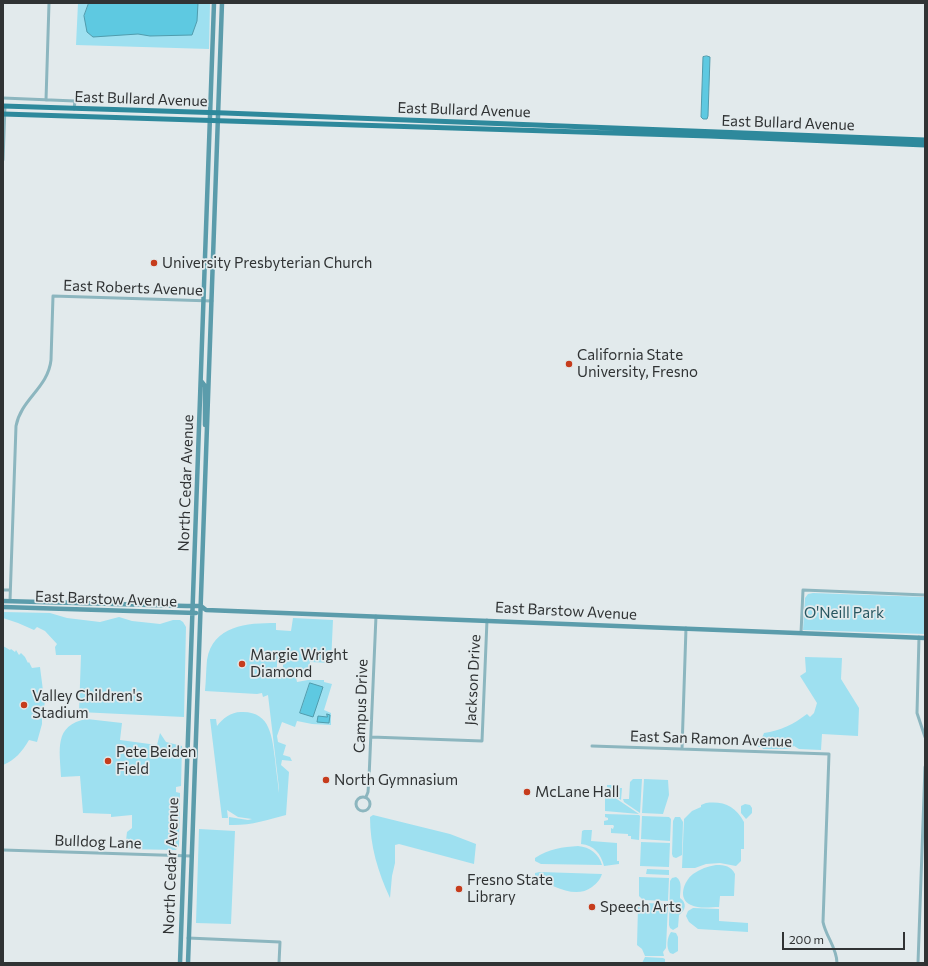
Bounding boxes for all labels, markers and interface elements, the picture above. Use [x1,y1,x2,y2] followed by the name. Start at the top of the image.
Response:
[74,88,208,110] street label: East Bullard Avenue
[397,99,531,121] street label: East Bullard Avenue
[721,112,855,134] street label: East Bullard Avenue
[162,254,372,272] place label: University Presbyterian Church
[149,258,159,268] marker: University Presbyterian Church
[63,277,203,299] street label: East Roberts Avenue
[577,346,698,381] place label: California State University, Fresno
[564,359,574,369] marker: California State University, Fresno
[175,414,197,552] street label: North Cedar Avenue
[35,588,177,610] street label: East Barstow Avenue
[495,598,637,624] street label: East Barstow Avenue
[804,604,884,622] park label: O'Neill Park
[462,634,484,726] street label: Jackson Drive
[250,646,348,681] place label: Margie Wright Diamond
[237,659,247,669] marker: Margie Wright Diamond
[350,659,372,753] street label: Campus Drive
[32,687,143,722] place label: Valley Children's Stadium
[19,700,29,710] marker: Valley Children's Stadium
[630,727,792,751] street label: East San Ramon Avenue
[116,743,196,778] place label: Pete Beiden Field
[103,756,113,766] marker: Pete Beiden Field
[334,771,458,789] place label: North Gymnasium
[321,775,331,785] marker: North Gymnasium
[535,783,619,801] place label: McLane Hall
[522,787,532,797] marker: McLane Hall
[160,797,182,935] street label: North Cedar Avenue
[54,831,142,853] street label: Bulldog Lane
[467,871,553,906] place label: Fresno State Library
[454,884,464,894] marker: Fresno State Library
[600,898,682,916] place label: Speech Arts
[587,902,597,912] marker: Speech Arts
[784,924,907,950] scale bar
[789,932,824,946] text: 200 m

